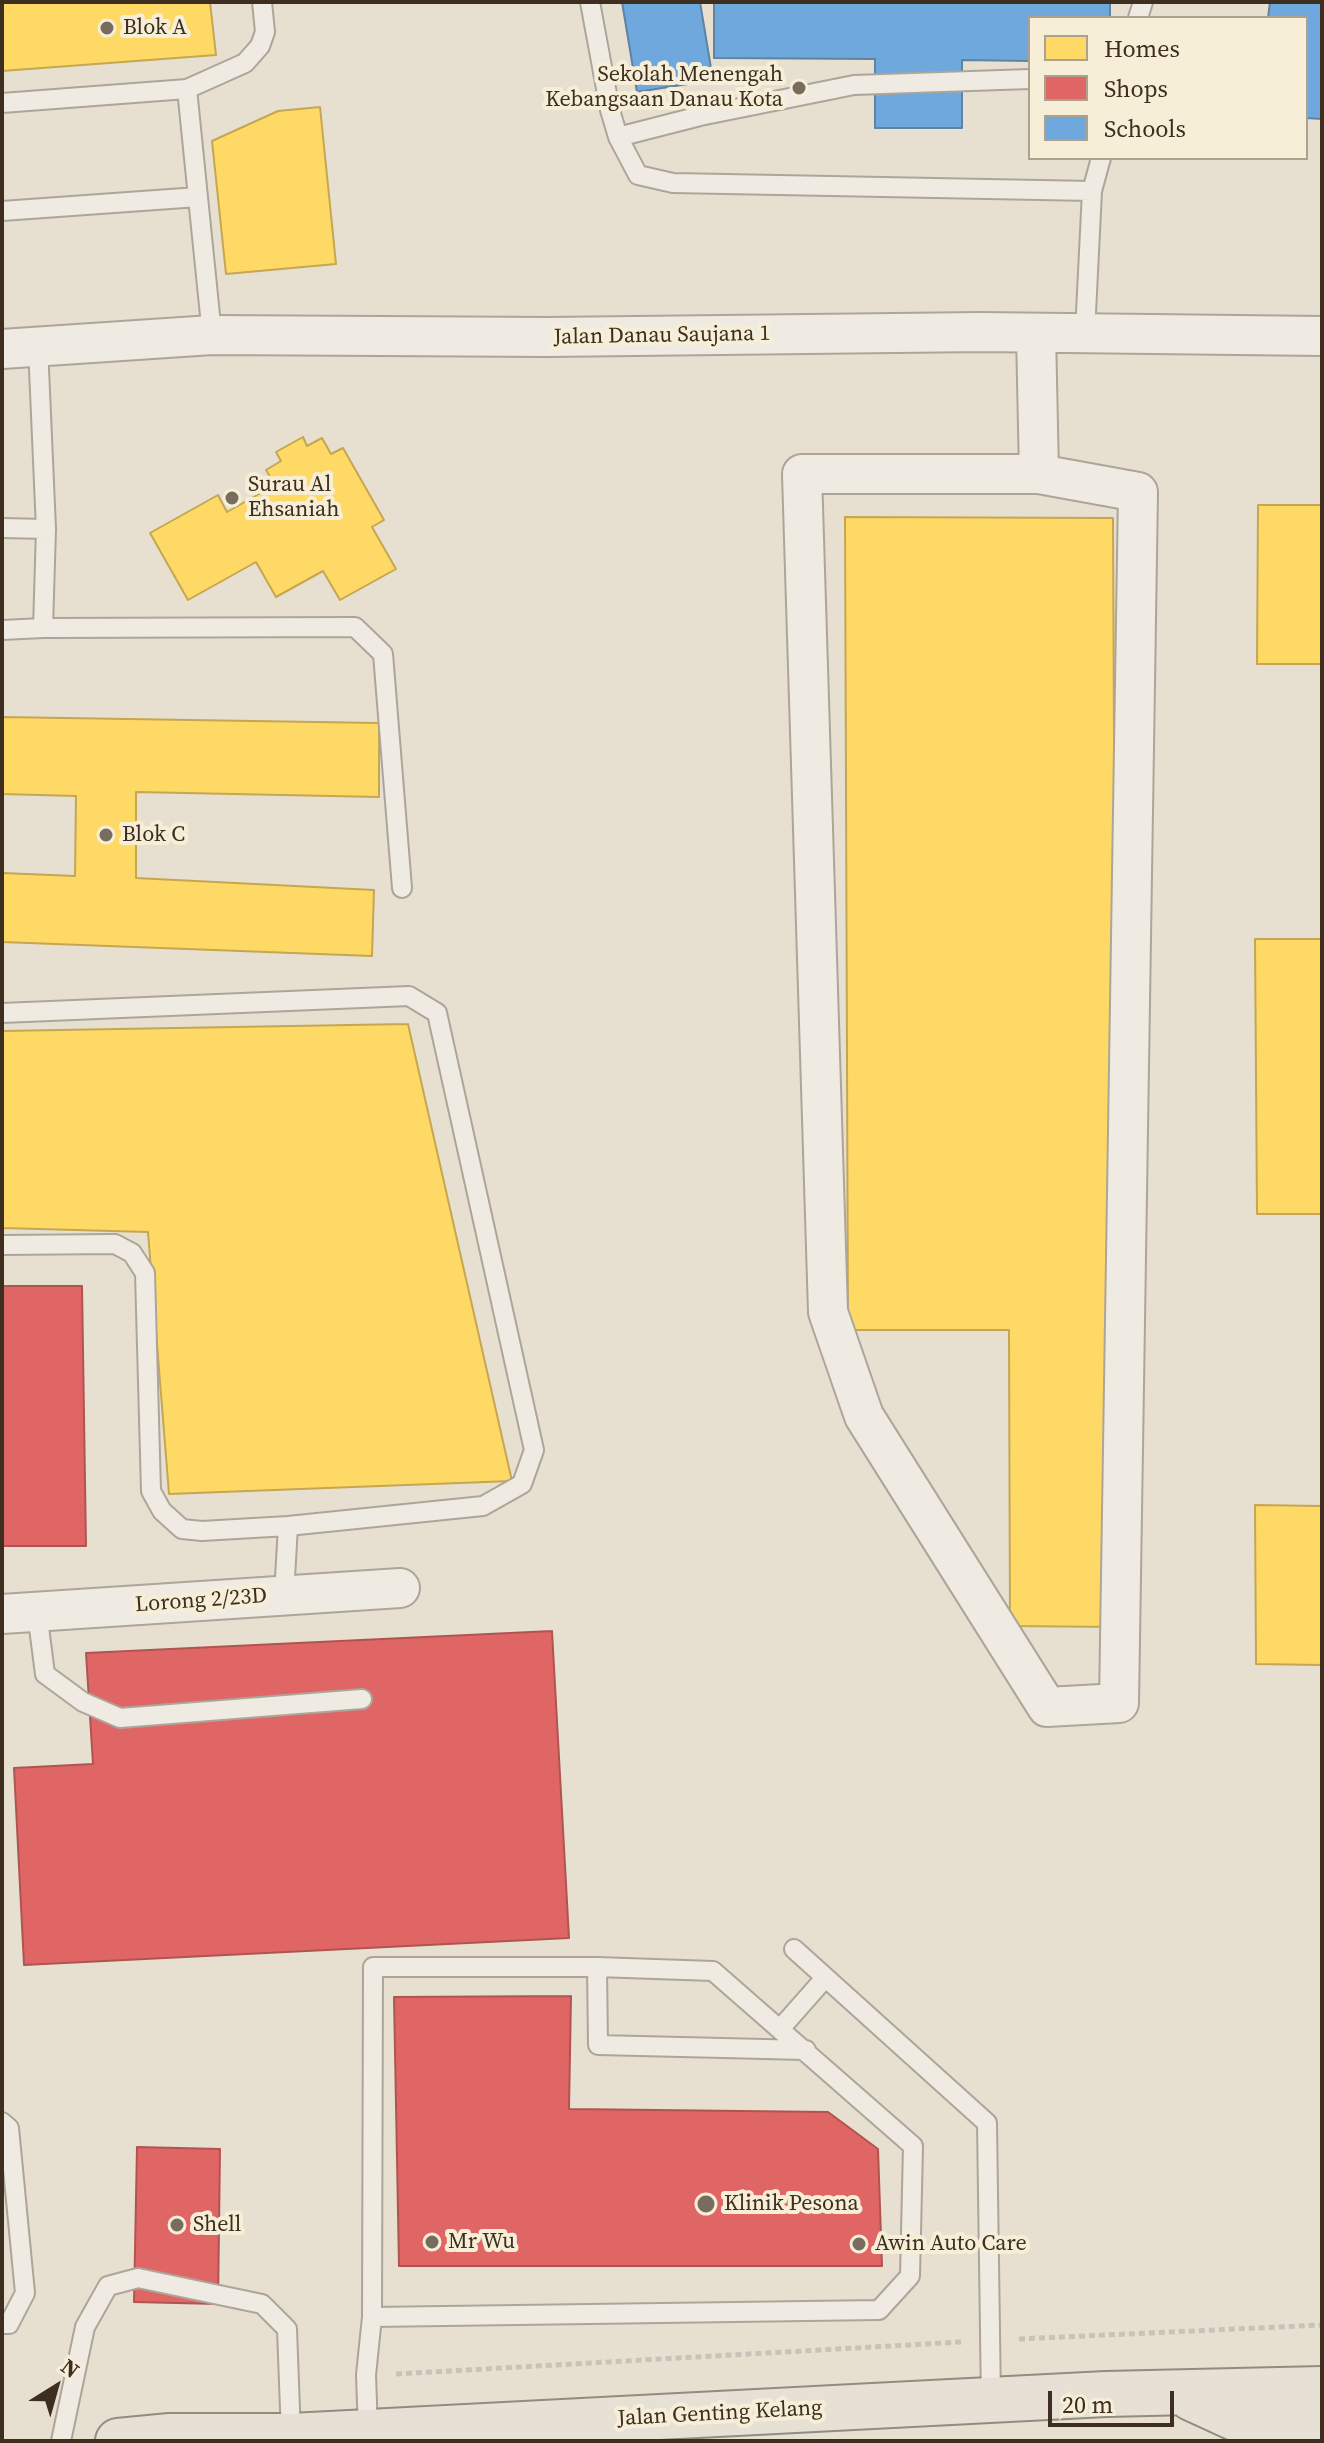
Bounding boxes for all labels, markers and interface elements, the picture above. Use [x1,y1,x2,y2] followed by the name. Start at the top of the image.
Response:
[123,15,187,41] place label: Blok A
[1028,16,1308,160] legend
[98,19,116,37] marker: Blok A
[1104,32,1180,65] text: Homes
[545,62,783,114] place label: Sekolah Menengah Kebangsaan Danau Kota
[1104,72,1168,105] text: Shops
[790,79,808,97] marker: Sekolah Menengah Kebangsaan Danau Kota
[1104,112,1186,145] text: Schools
[553,321,771,351] street label: Jalan Danau Saujana 1
[248,472,339,524] place label: Surau Al Ehsaniah
[223,489,241,507] marker: Surau Al Ehsaniah
[122,822,185,848] place label: Blok C
[97,826,115,844] marker: Blok C
[134,1583,268,1619] street label: Lorong 2/23D
[724,2191,859,2217] place label: Klinik Pesona
[695,2193,717,2215] marker: Klinik Pesona
[193,2212,241,2238] place label: Shell
[168,2216,186,2234] marker: Shell
[448,2229,515,2255] place label: Mr Wu
[875,2231,1027,2257] place label: Awin Auto Care
[423,2233,441,2251] marker: Mr Wu
[850,2235,868,2253] marker: Awin Auto Care
[16,2347,96,2427] north arrow
[55,2351,86,2385] text: N
[1052,2375,1178,2425] scale bar
[1062,2388,1113,2421] text: 20 m
[617,2395,823,2433] street label: Jalan Genting Kelang

